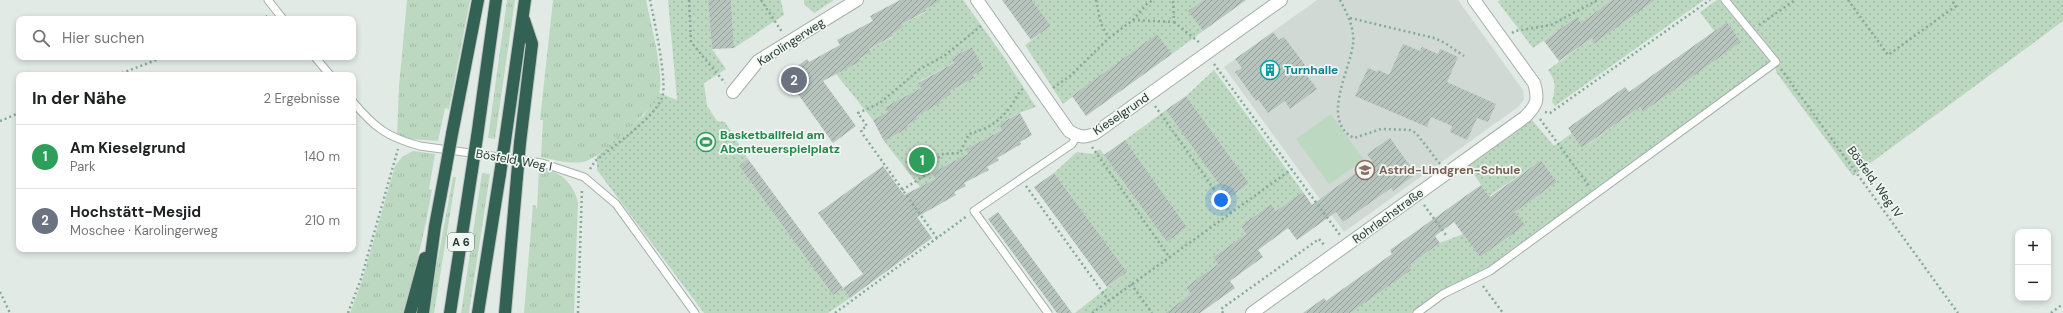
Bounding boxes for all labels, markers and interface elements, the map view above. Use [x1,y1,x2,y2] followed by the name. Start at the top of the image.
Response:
[754,14,828,70] street label: Karolingerweg
[16,16,356,60] search box
[30,27,52,49] icon: search
[62,28,144,48] text: Hier suchen
[1259,59,1281,81] building icon: Turnhalle
[1284,62,1338,78] place label: Turnhalle
[781,65,807,95] pin: 2
[32,87,127,109] text: In der Nähe
[1090,89,1152,139] street label: Kieselgrund
[264,90,340,107] text: 2 Ergebnisse
[720,127,840,157] place label: Basketballfeld am Abenteuerspielplatz
[695,131,717,153] sports icon: Basketballfeld am Abenteuerspielplatz
[70,138,186,158] text: Am Kieselgrund
[1844,143,1906,221] street label: Bösfeld, Weg IV
[475,145,553,175] street label: Bösfeld, Weg I
[909,145,935,175] pin: 1
[43,148,47,165] text: 1
[304,148,340,165] text: 140 m
[70,158,96,175] text: Park
[1354,159,1376,181] school or university icon: Astrid-Lindgren-Schule
[1379,162,1520,178] place label: Astrid-Lindgren-Schule
[1349,185,1427,247] street label: Rohrlachstraße
[1211,190,1231,210] your location
[70,202,201,222] text: Hochstätt-Mesjid
[41,212,49,229] text: 2
[305,212,340,229] text: 210 m
[70,222,218,239] text: Moschee · Karolingerweg
[2015,229,2051,301] map controls
[2015,229,2051,265] button: +
[448,233,474,251] road number: A 6
[2015,265,2051,301] button: −

